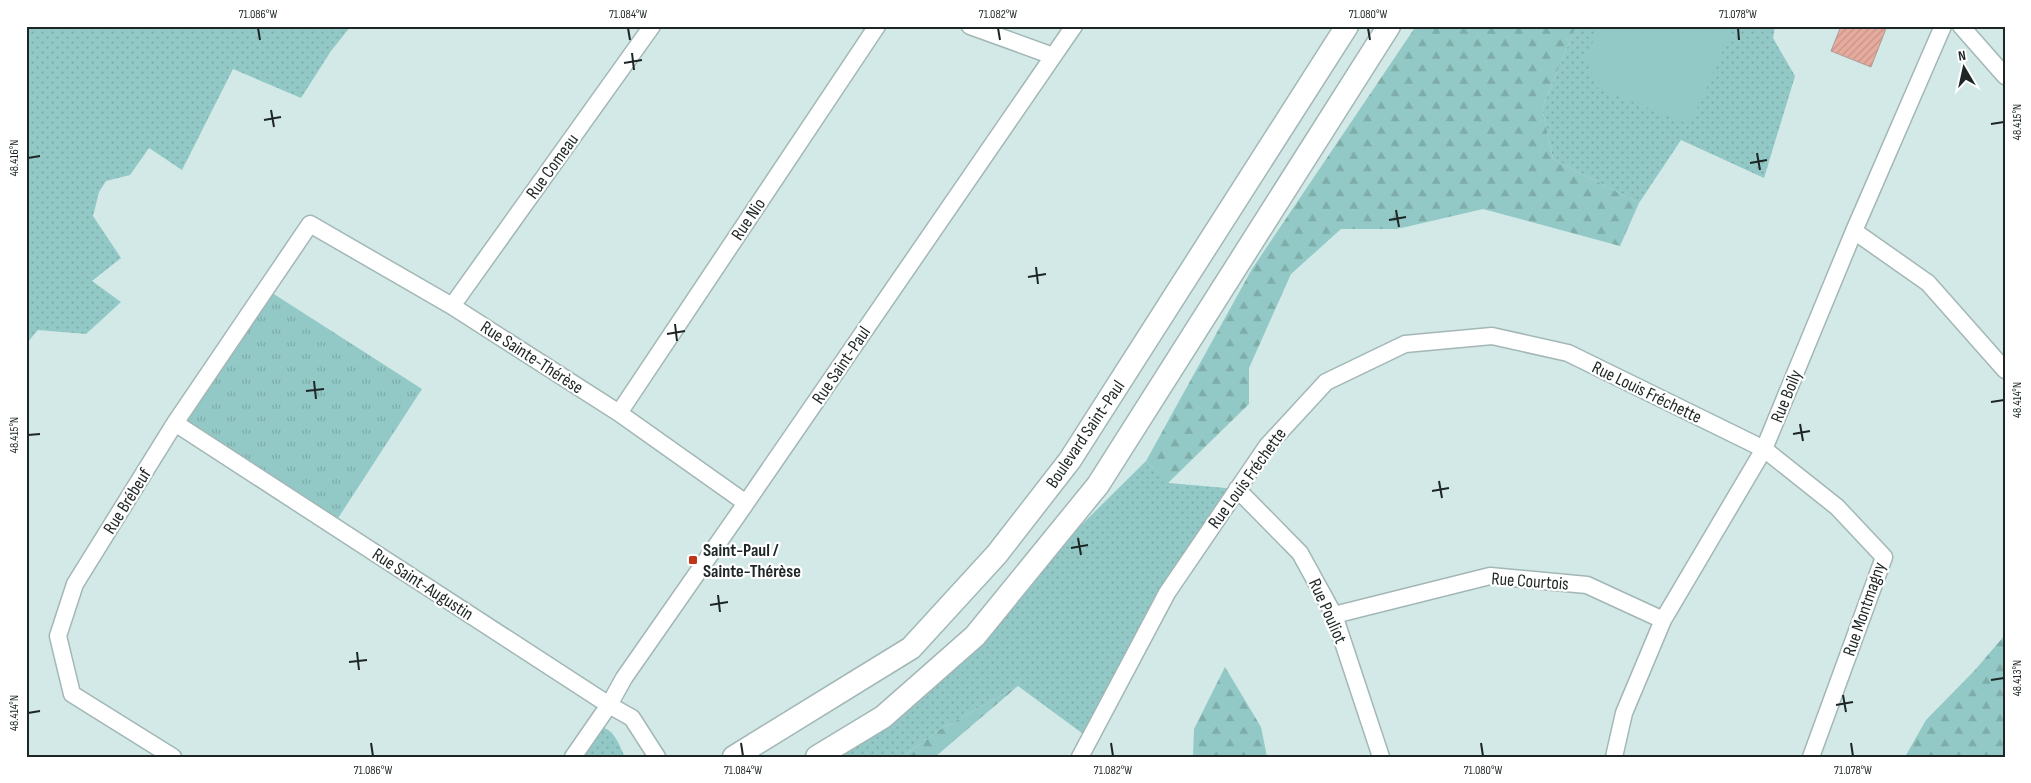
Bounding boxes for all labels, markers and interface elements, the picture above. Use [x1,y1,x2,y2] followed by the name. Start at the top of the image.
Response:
[239,7,277,22] text: 71.086°W
[609,7,647,22] text: 71.084°W
[979,7,1017,22] text: 71.082°W
[1349,7,1387,22] text: 71.080°W
[1719,7,1757,22] text: 71.078°W
[1938,42,1988,92] north arrow
[1957,47,1967,65] text: N
[2010,104,2025,140] text: 48.415°N
[522,130,583,203] street label: Rue Comeau
[7,140,22,176] text: 48.416°N
[727,194,770,244] street label: Rue Nio
[477,316,587,398] street label: Rue Sainte-Thérèse
[808,323,875,408] street label: Rue Saint-Paul
[1589,357,1705,428] street label: Rue Louis Fréchette
[1766,367,1807,426] street label: Rue Boily
[1042,376,1129,492] street label: Boulevard Saint-Paul
[2010,382,2025,418] text: 48.414°N
[7,417,22,453] text: 48.415°N
[1204,424,1291,533] street label: Rue Louis Fréchette
[99,464,156,538] street label: Rue Brébeuf
[703,540,801,582] place label: Saint-Paul / Sainte-Thérèse
[368,544,477,625] street label: Rue Saint-Augustin
[687,554,699,566] marker: Saint-Paul / Sainte-Thérèse
[1839,560,1890,659] street label: Rue Montmagny
[1491,568,1569,595] street label: Rue Courtois
[1304,576,1351,647] street label: Rue Pouliot
[2010,660,2025,696] text: 48.413°N
[7,695,22,731] text: 48.414°N
[354,763,392,778] text: 71.086°W
[724,763,762,778] text: 71.084°W
[1094,763,1132,778] text: 71.082°W
[1464,763,1502,778] text: 71.080°W
[1834,763,1872,778] text: 71.078°W

